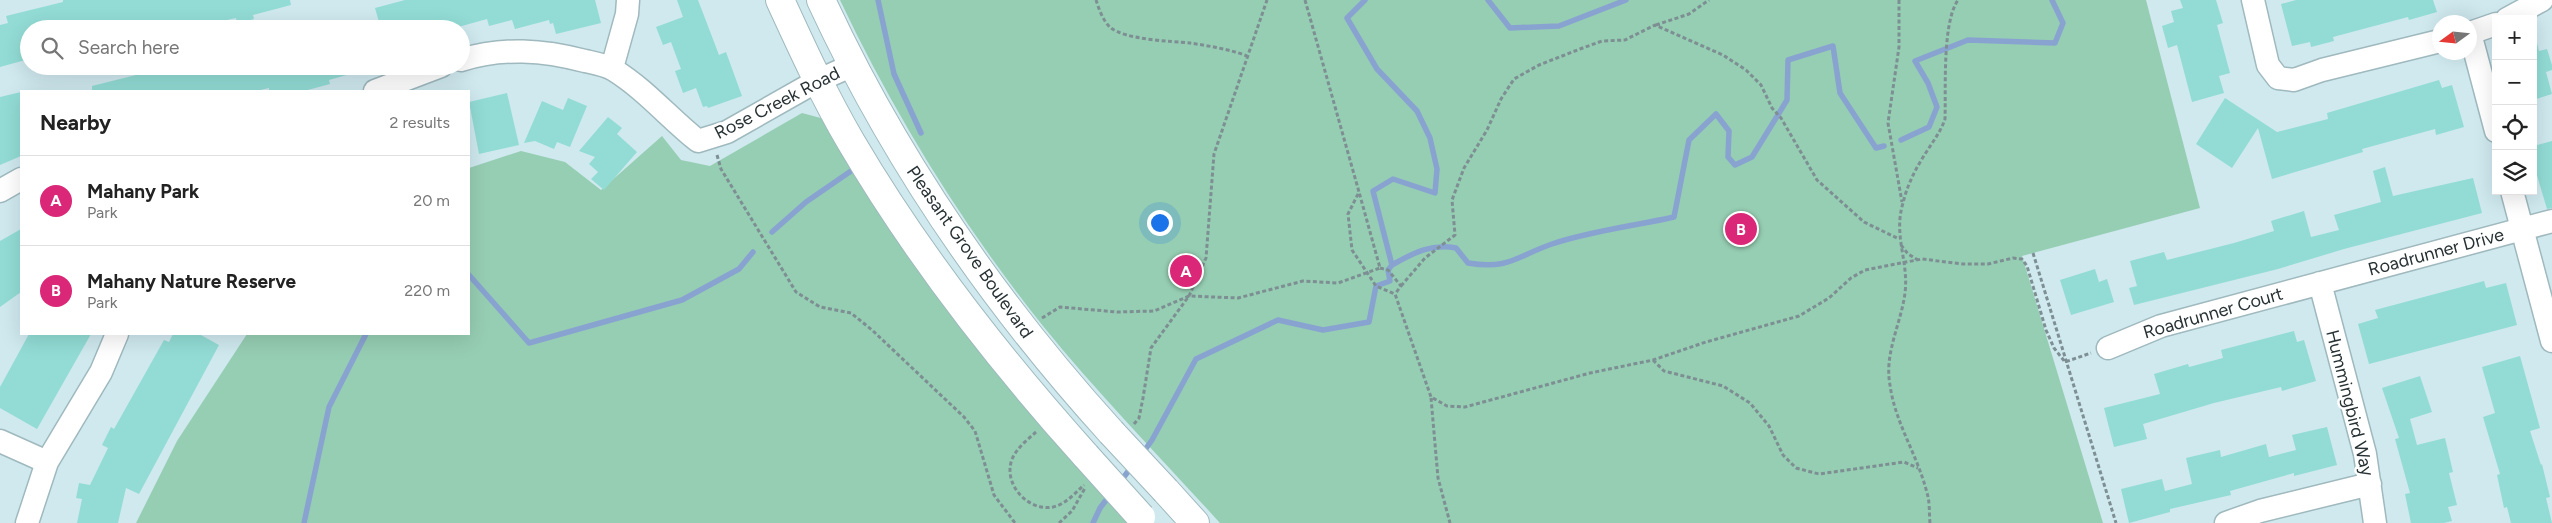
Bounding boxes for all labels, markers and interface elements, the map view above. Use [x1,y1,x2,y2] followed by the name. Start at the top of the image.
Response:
[2432,15,2477,60] north arrow
[2492,15,2537,195] map controls
[2492,15,2537,60] button: +
[20,20,470,75] search box
[38,34,66,62] icon: search
[78,36,180,59] text: Search here
[2492,60,2537,105] button: −
[711,62,843,144] street label: Rose Creek Road
[2492,105,2537,150] button: locate
[40,110,111,135] text: Nearby
[390,113,450,132] text: 2 results
[2492,150,2537,195] button: layers
[902,161,1038,343] street label: Pleasant Grove Boulevard
[87,180,199,203] text: Mahany Park
[50,191,62,210] text: A
[413,191,450,210] text: 20 m
[87,203,117,222] text: Park
[1147,210,1173,236] your location
[1725,210,1757,248] pin: B
[2366,223,2506,281] street label: Roadrunner Drive
[1170,252,1202,290] pin: A
[87,270,296,293] text: Mahany Nature Reserve
[51,281,61,300] text: B
[404,281,450,300] text: 220 m
[2141,282,2286,343] street label: Roadrunner Court
[87,293,117,312] text: Park
[2321,328,2379,479] street label: Hummingbird Way

